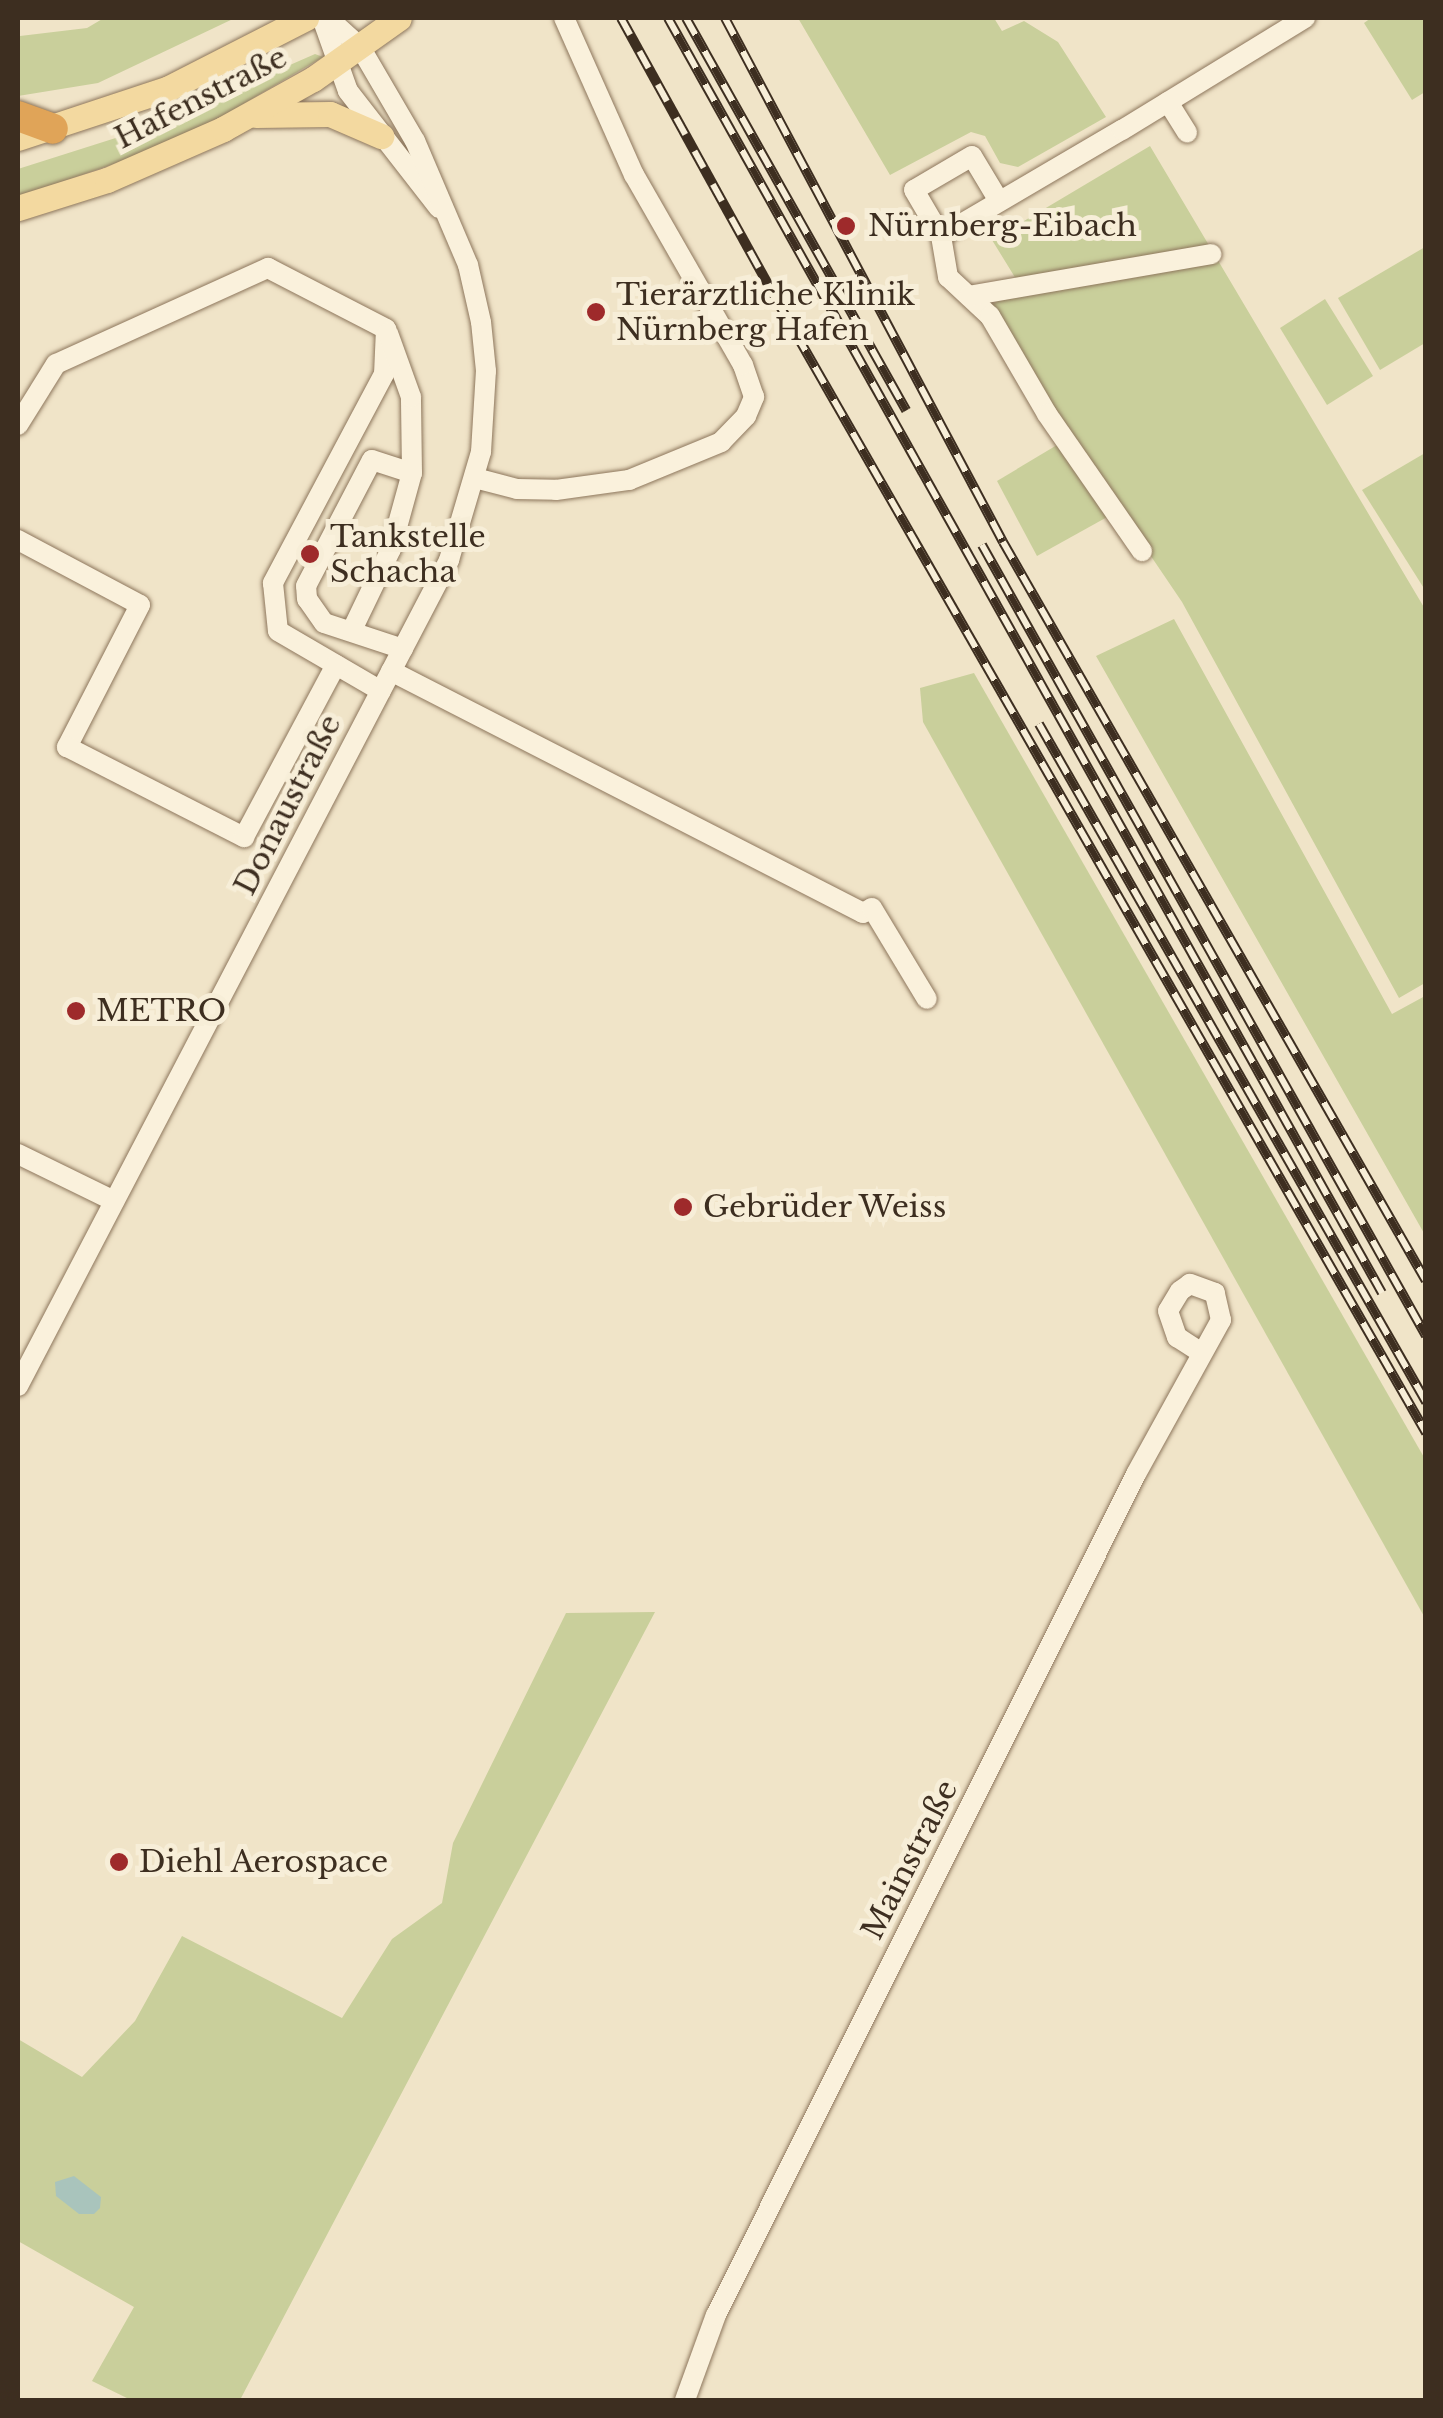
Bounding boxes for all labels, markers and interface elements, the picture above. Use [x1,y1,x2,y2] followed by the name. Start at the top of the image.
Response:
[109,39,293,157] street label: Hafenstraße
[868,208,1137,244] place label: Nürnberg-Eibach
[833,213,859,239] marker: Nürnberg-Eibach
[616,277,915,348] place label: Tierärztliche Klinik Nürnberg Hafen
[585,301,607,323] marker: Tierärztliche Klinik Nürnberg Hafen
[330,519,486,590] place label: Tankstelle Schacha
[299,543,321,565] marker: Tankstelle Schacha
[227,709,349,901] street label: Donaustraße
[96,993,226,1029] place label: METRO
[65,1000,87,1022] marker: METRO
[703,1189,948,1225] place label: Gebrüder Weiss
[672,1196,694,1218] marker: Gebrüder Weiss
[855,1774,965,1946] street label: Mainstraße
[139,1844,389,1880] place label: Diehl Aerospace
[108,1851,130,1873] marker: Diehl Aerospace

